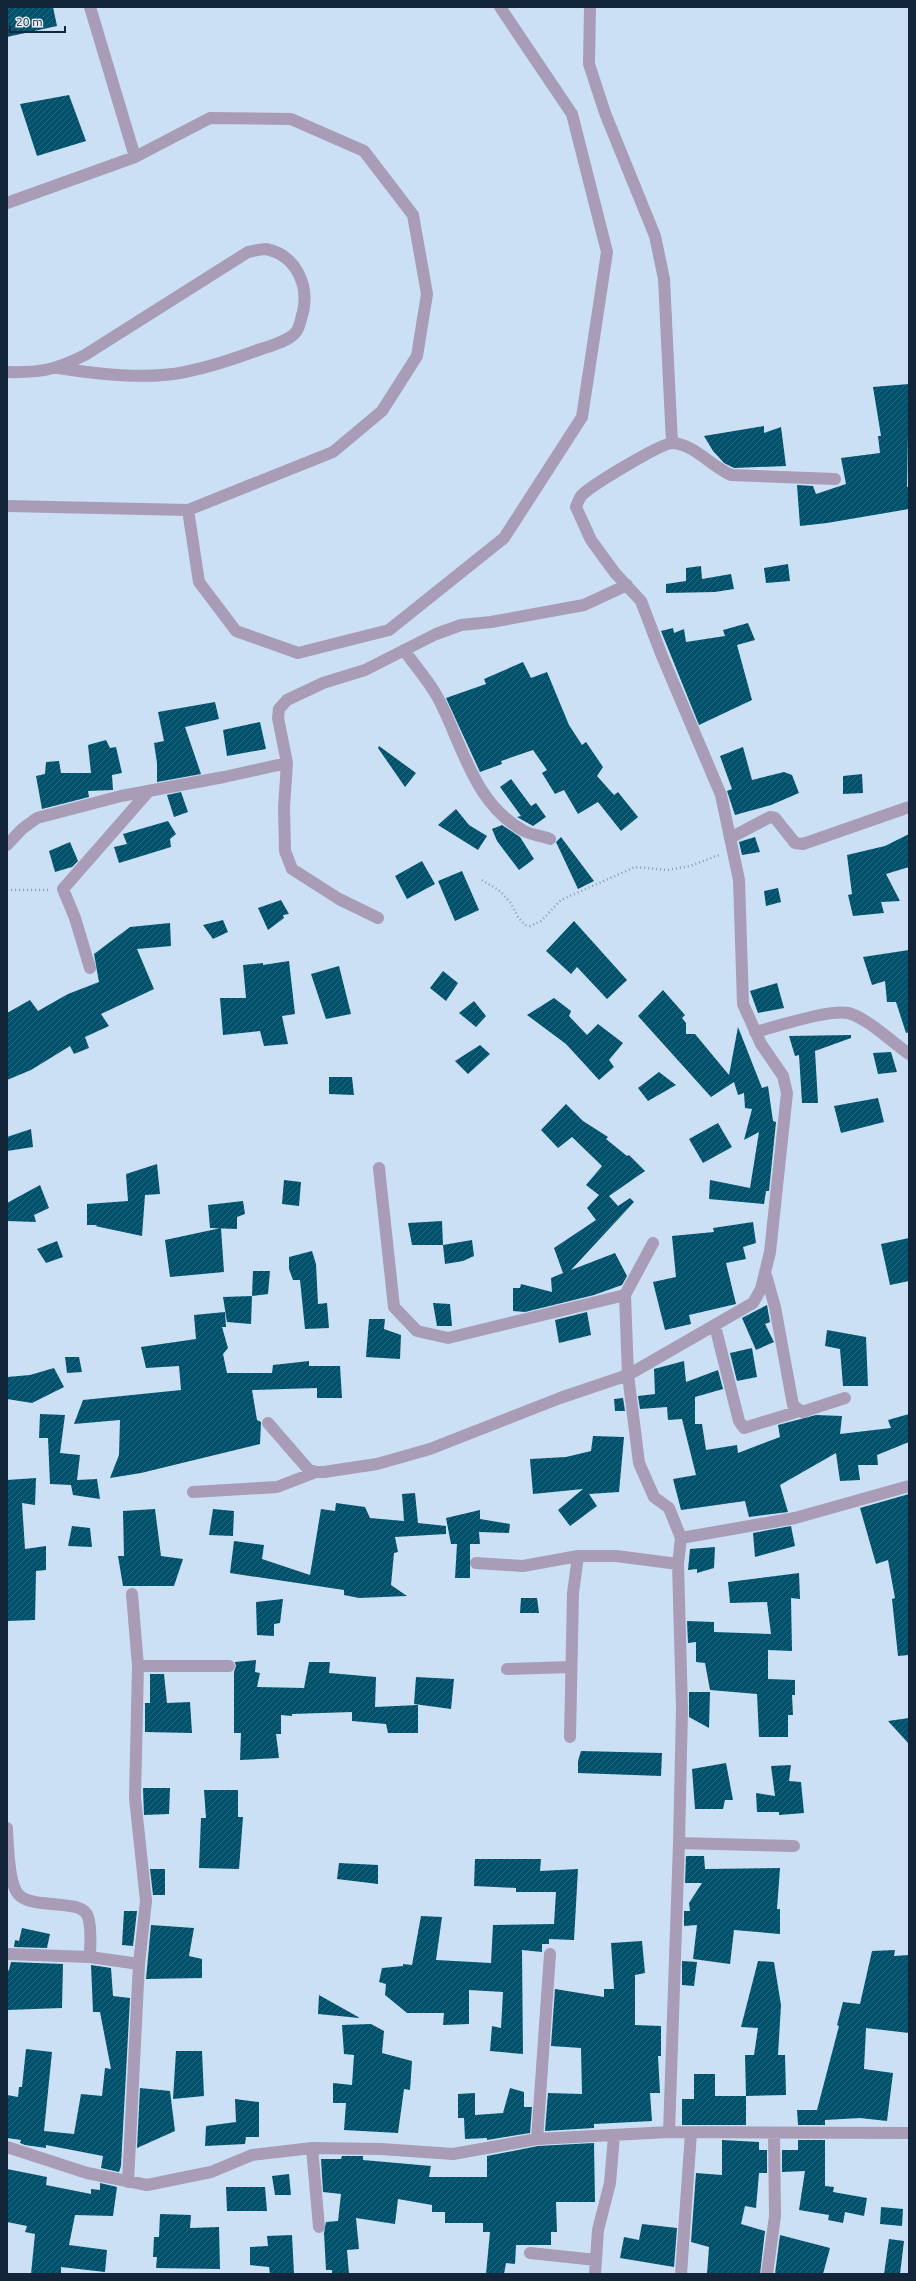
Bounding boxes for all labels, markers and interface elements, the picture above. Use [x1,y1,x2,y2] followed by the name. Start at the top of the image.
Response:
[10,8,65,34] scale bar
[16,15,43,28] text: 20 m

